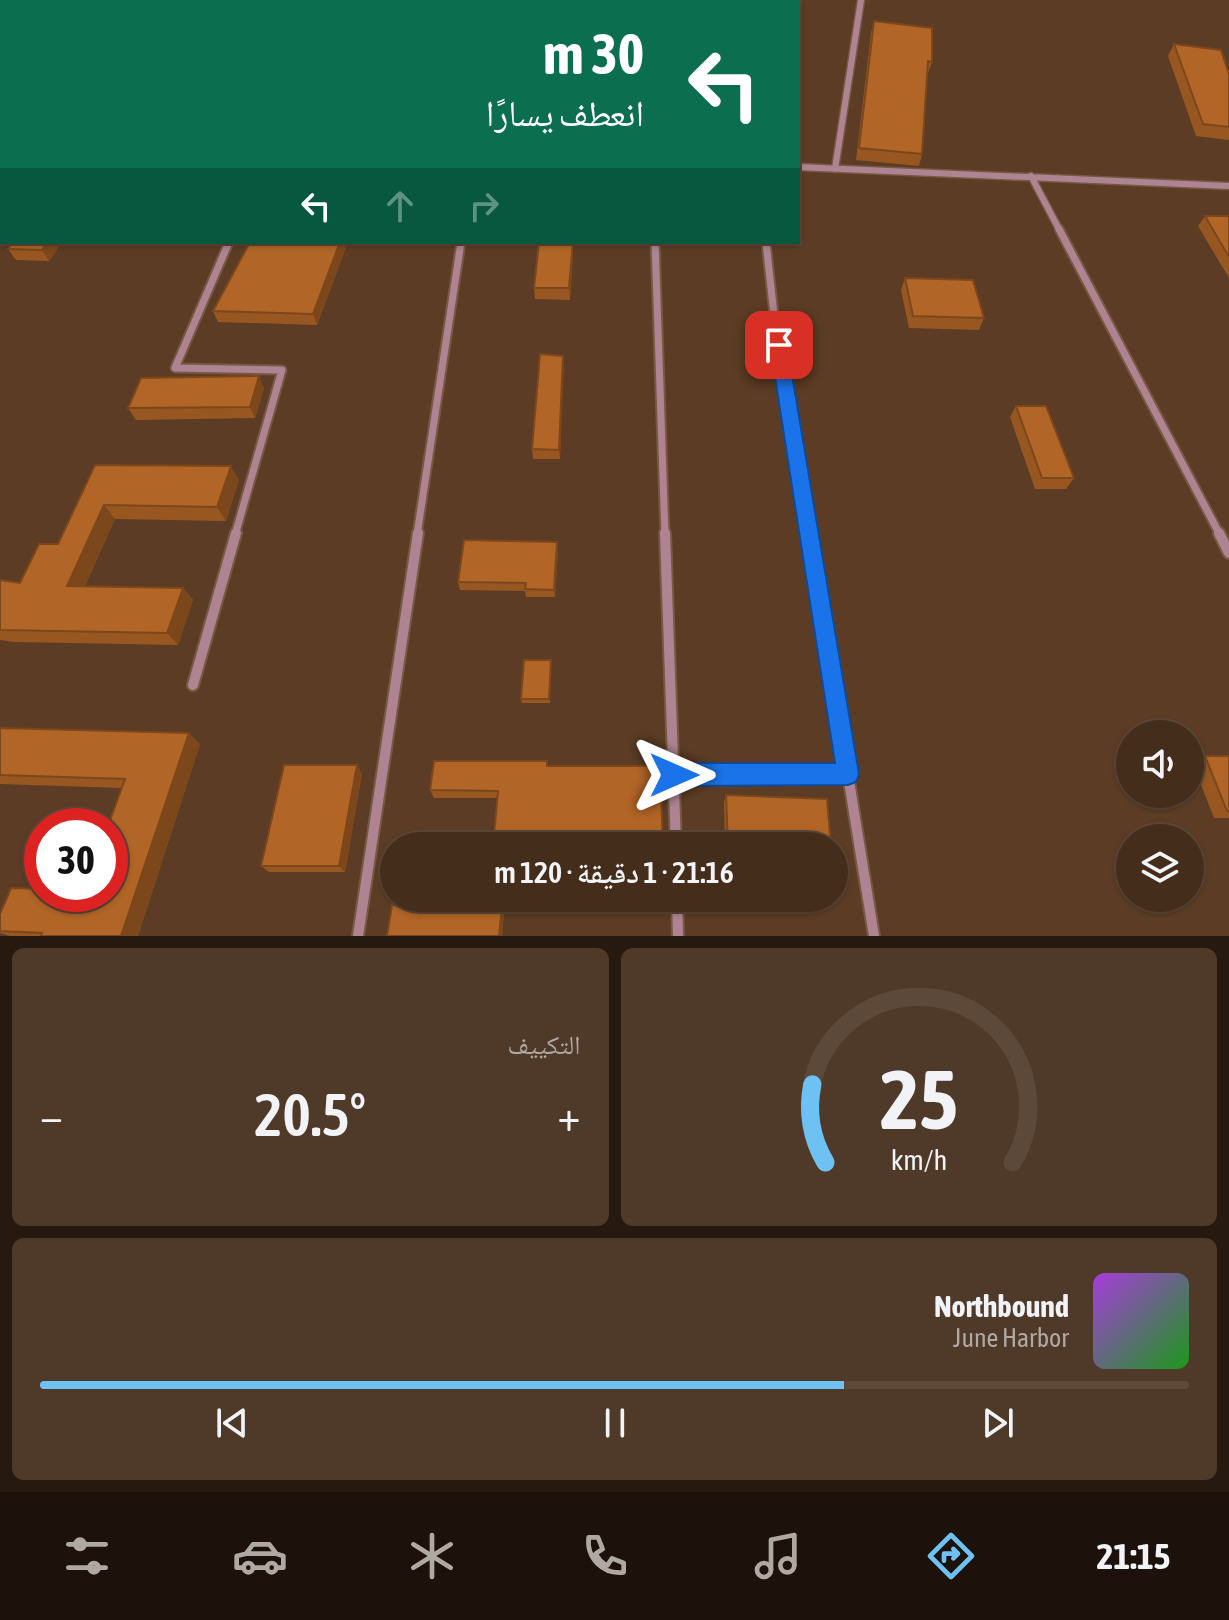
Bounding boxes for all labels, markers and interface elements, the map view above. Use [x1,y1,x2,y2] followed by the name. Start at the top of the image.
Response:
[543,22,644,86] text: 30 m
[672,32,776,136] icon: left
[486,92,644,134] text: انعطف يسارًا
[294,184,338,228] icon: left
[378,184,422,228] icon: ahead
[462,184,506,228] icon: right
[745,311,813,379] pin
[757,323,801,367] icon: arrive
[1116,720,1204,912] map controls
[1116,720,1204,808] button: sound
[632,733,716,817] position arrow
[24,808,128,912] speed limit sign: 30
[1116,824,1204,912] button: layers
[494,855,734,889] text: 21:16 · 1 دقيقة · 120 m
[508,1030,581,1060] text: التكييف
[880,1051,958,1147] text: 25
[254,1080,366,1149] text: 20.5°
[40,1090,63,1140] text: −
[558,1090,581,1140] text: +
[890,1143,947,1176] text: km/h
[934,1289,1069,1323] text: Northbound
[953,1323,1069,1353] text: June Harbor
[210,1401,254,1445] icon: previous
[593,1401,637,1445] icon: pause
[976,1401,1020,1445] icon: next
[59,1528,115,1584] icon: filters
[232,1528,288,1584] icon: car
[404,1528,460,1584] icon: climate
[577,1528,633,1584] icon: phone
[750,1528,806,1584] icon: music
[923,1528,979,1584] icon: directions
[1096,1535,1171,1577] text: 21:15

